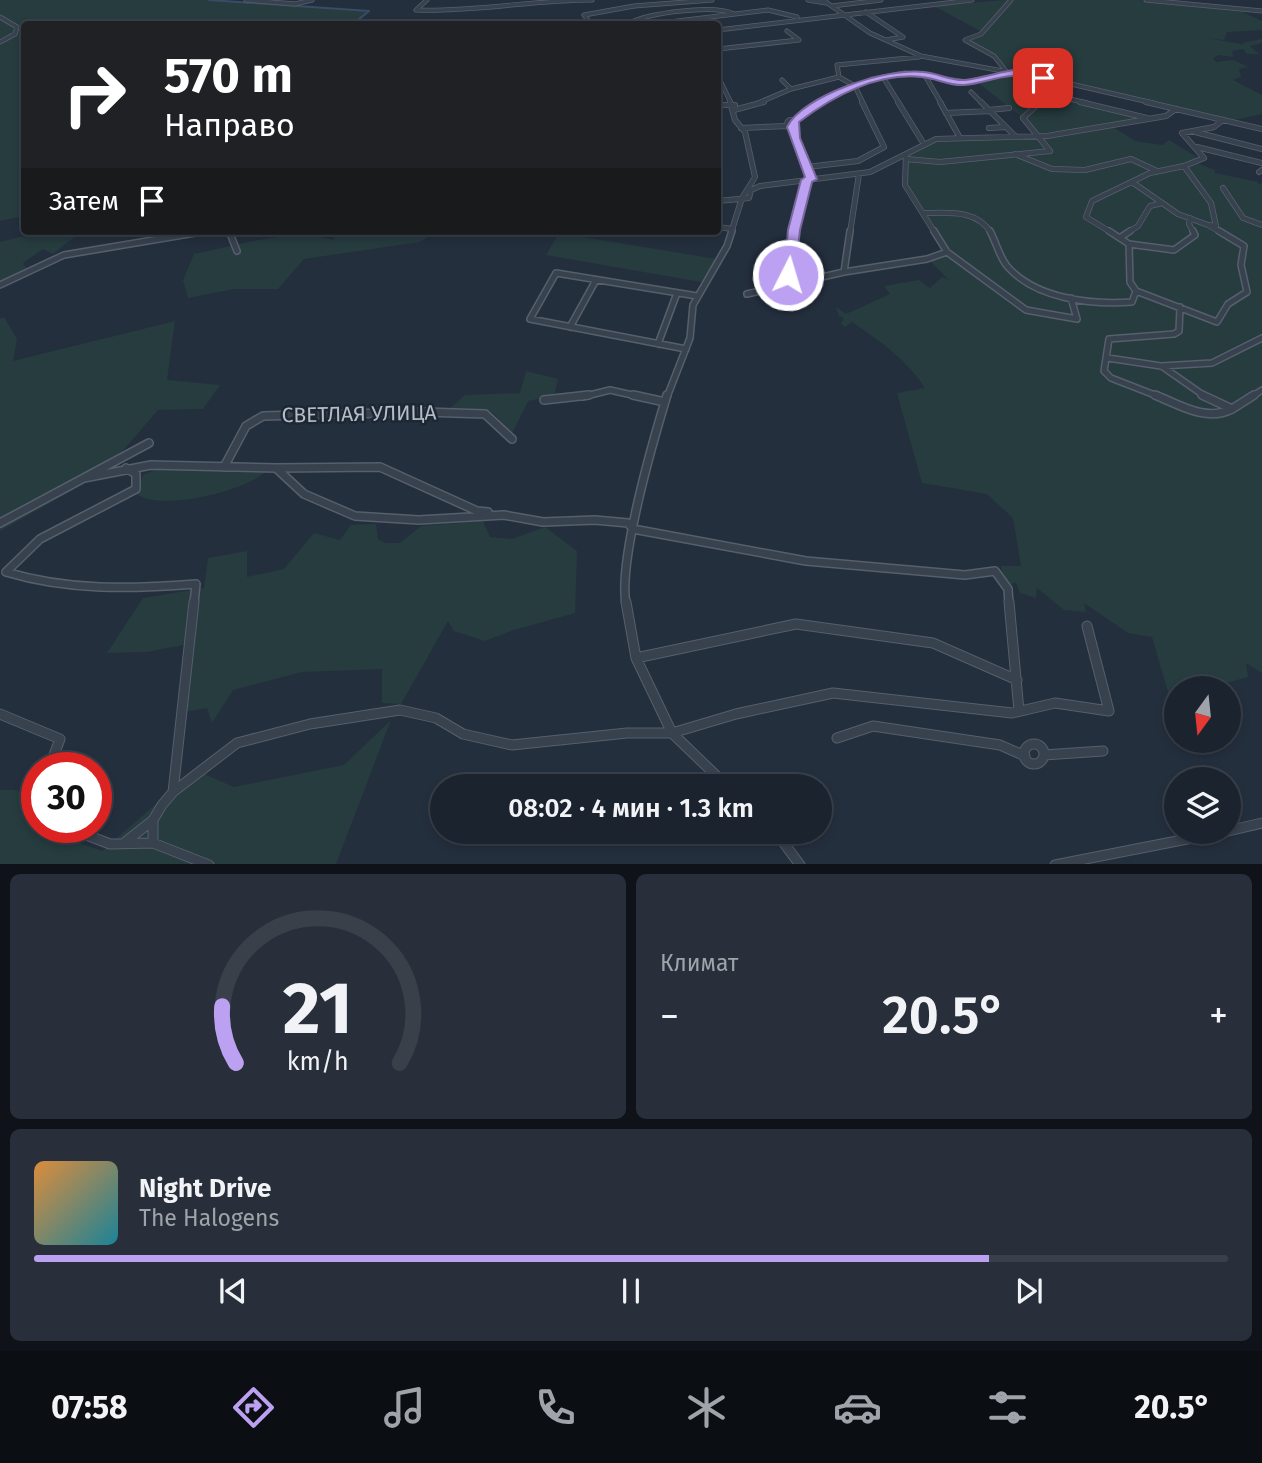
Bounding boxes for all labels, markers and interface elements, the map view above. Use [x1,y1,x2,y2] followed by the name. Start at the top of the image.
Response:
[164,46,293,105] text: 570 m
[1013,48,1073,108] pin
[49,49,140,140] icon: right
[1024,59,1062,97] icon: arrive
[164,106,295,144] text: Направо
[133,182,171,220] icon: arrive
[49,186,119,217] text: Затем
[751,238,825,312] position arrow
[281,400,437,428] street label: СВЕТЛАЯ УЛИЦА
[1164,676,1241,752] north arrow
[1164,676,1241,844] map controls
[21,752,112,843] speed limit sign: 30
[1164,767,1241,844] button: layers
[508,793,754,824] text: 08:02 · 4 мин · 1.3 km
[660,949,738,977] text: Климат
[283,965,353,1052] text: 21
[882,984,1006,1047] text: 20.5°
[660,993,679,1039] text: −
[1209,993,1228,1039] text: +
[287,1046,349,1076] text: km/h
[139,1173,271,1204] text: Night Drive
[139,1204,279,1232] text: The Halogens
[214,1272,252,1310] icon: previous
[612,1272,650,1310] icon: pause
[1010,1272,1048,1310] icon: next
[229,1383,278,1432] icon: directions
[380,1383,429,1432] icon: music
[531,1383,580,1432] icon: phone
[682,1383,731,1432] icon: climate
[833,1383,882,1432] icon: car
[983,1383,1032,1432] icon: filters
[51,1388,128,1426] text: 07:58
[1134,1388,1211,1426] text: 20.5°

